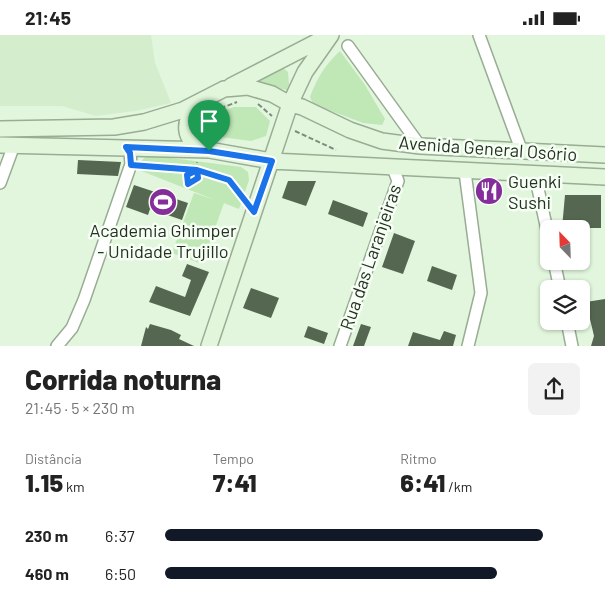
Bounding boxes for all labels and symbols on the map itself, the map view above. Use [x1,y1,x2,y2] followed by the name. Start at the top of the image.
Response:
[188,100,230,151] pin
[398,131,578,165] street label: Avenida General Osório
[508,170,562,213] place label: Guenki Sushi
[474,176,504,206] restaurant icon: Guenki Sushi
[335,181,405,333] street label: Rua das Laranjeiras
[148,187,178,217] sports icon: Academia Ghimper - Unidade Trujillo
[89,219,237,262] place label: Academia Ghimper - Unidade Trujillo
[540,220,590,270] north arrow

